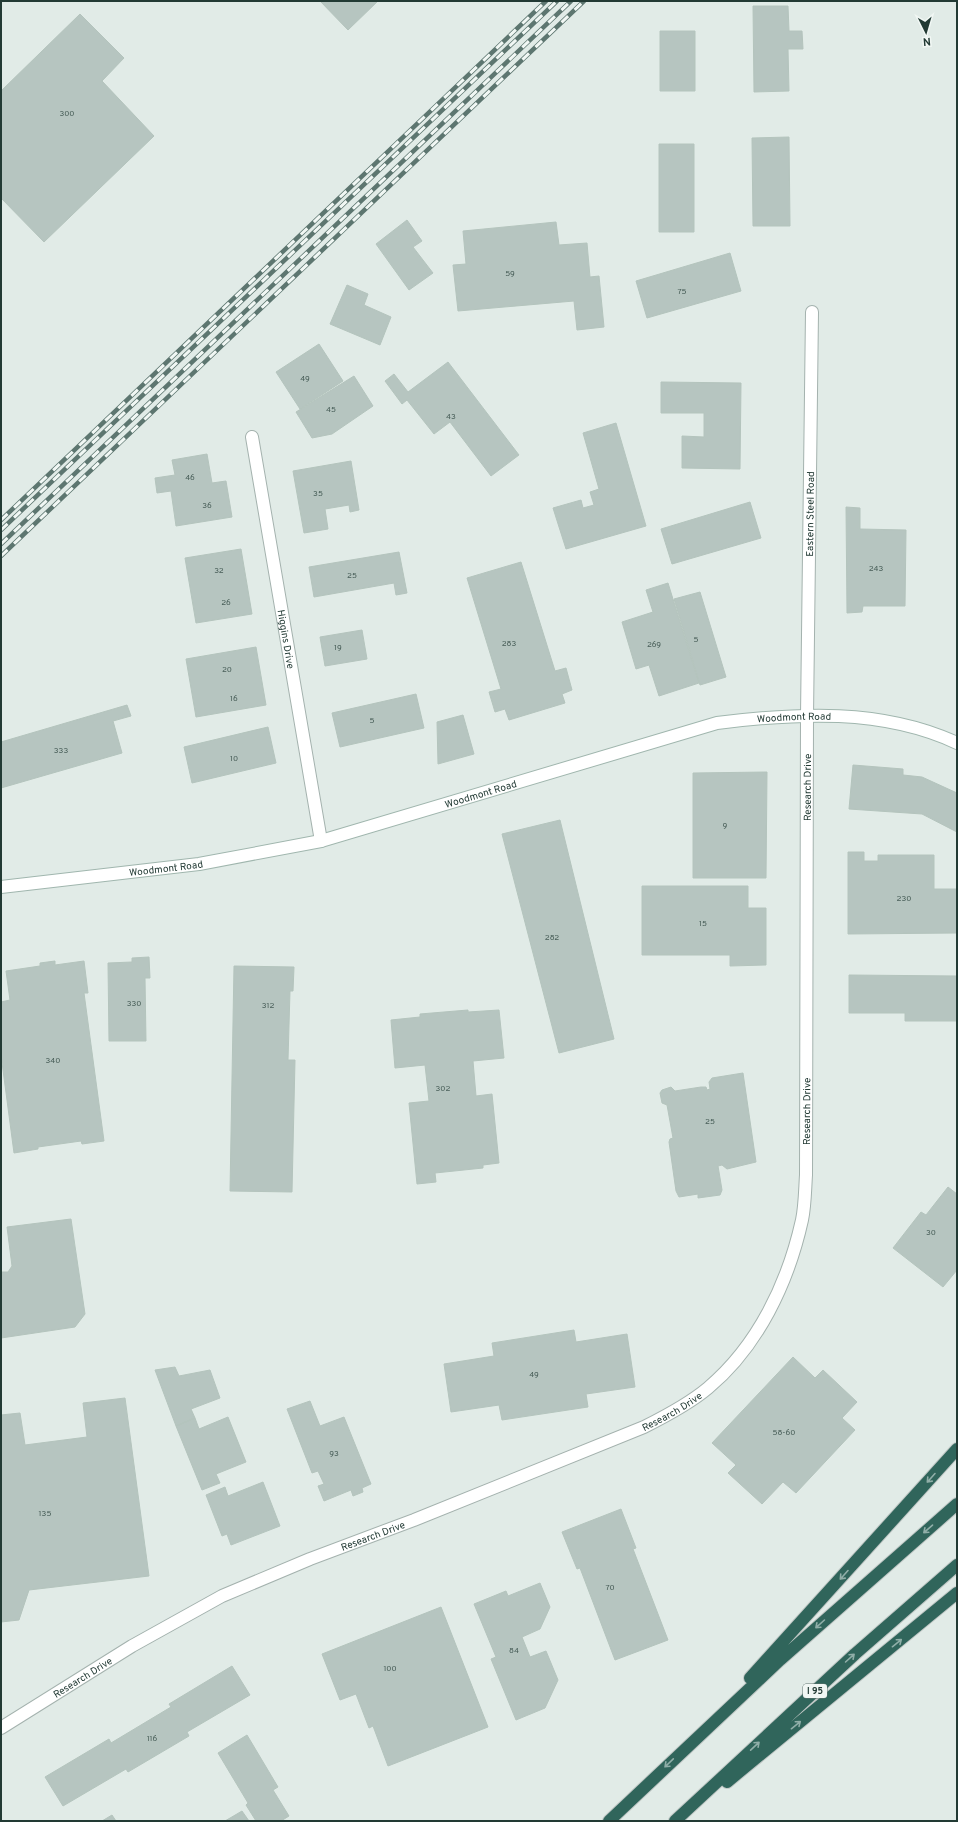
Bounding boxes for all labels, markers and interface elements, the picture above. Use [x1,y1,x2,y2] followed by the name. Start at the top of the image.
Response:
[906,12,946,52] north arrow
[922,34,931,48] text: N
[60,109,74,119] house number: 300
[505,269,515,279] house number: 59
[677,287,687,297] house number: 75
[300,374,310,384] house number: 49
[326,405,336,415] house number: 45
[446,412,456,422] house number: 43
[804,471,818,557] street label: Eastern Steel Road
[185,473,195,483] house number: 46
[313,489,323,499] house number: 35
[202,501,212,511] house number: 36
[869,564,883,574] house number: 243
[214,566,224,576] house number: 32
[347,571,357,581] house number: 25
[221,598,231,608] house number: 26
[274,609,296,670] street label: Higgins Drive
[694,635,699,645] house number: 5
[502,639,516,649] house number: 283
[647,640,661,650] house number: 269
[334,643,342,653] house number: 19
[222,665,232,675] house number: 20
[230,694,238,704] house number: 16
[756,711,831,727] street label: Woodmont Road
[370,716,375,726] house number: 5
[54,746,68,756] house number: 333
[230,754,238,764] house number: 10
[802,754,815,821] street label: Research Drive
[444,778,518,812] street label: Woodmont Road
[723,821,728,831] house number: 9
[128,858,204,880] street label: Woodmont Road
[897,894,911,904] house number: 230
[699,919,707,929] house number: 15
[545,933,559,943] house number: 282
[127,999,141,1009] house number: 330
[262,1001,274,1011] house number: 312
[46,1056,60,1066] house number: 340
[801,1078,814,1145] street label: Research Drive
[436,1084,450,1094] house number: 302
[705,1117,715,1127] house number: 25
[926,1228,936,1238] house number: 30
[529,1370,539,1380] house number: 49
[640,1390,705,1435] street label: Research Drive
[773,1428,795,1438] house number: 58-60
[329,1449,339,1459] house number: 93
[926,1473,936,1483] one-way arrow
[39,1509,51,1519] house number: 135
[339,1519,407,1555] street label: Research Drive
[922,1525,933,1534] one-way arrow
[839,1569,848,1580] one-way arrow
[605,1583,615,1593] house number: 70
[814,1620,825,1629] one-way arrow
[891,1638,902,1647] one-way arrow
[509,1646,519,1656] house number: 84
[845,1654,856,1663] one-way arrow
[51,1655,115,1702] street label: Research Drive
[383,1664,397,1674] house number: 100
[803,1684,827,1698] road number: I 95
[791,1721,802,1730] one-way arrow
[147,1734,158,1744] house number: 116
[749,1742,760,1751] one-way arrow
[664,1759,674,1768] one-way arrow

